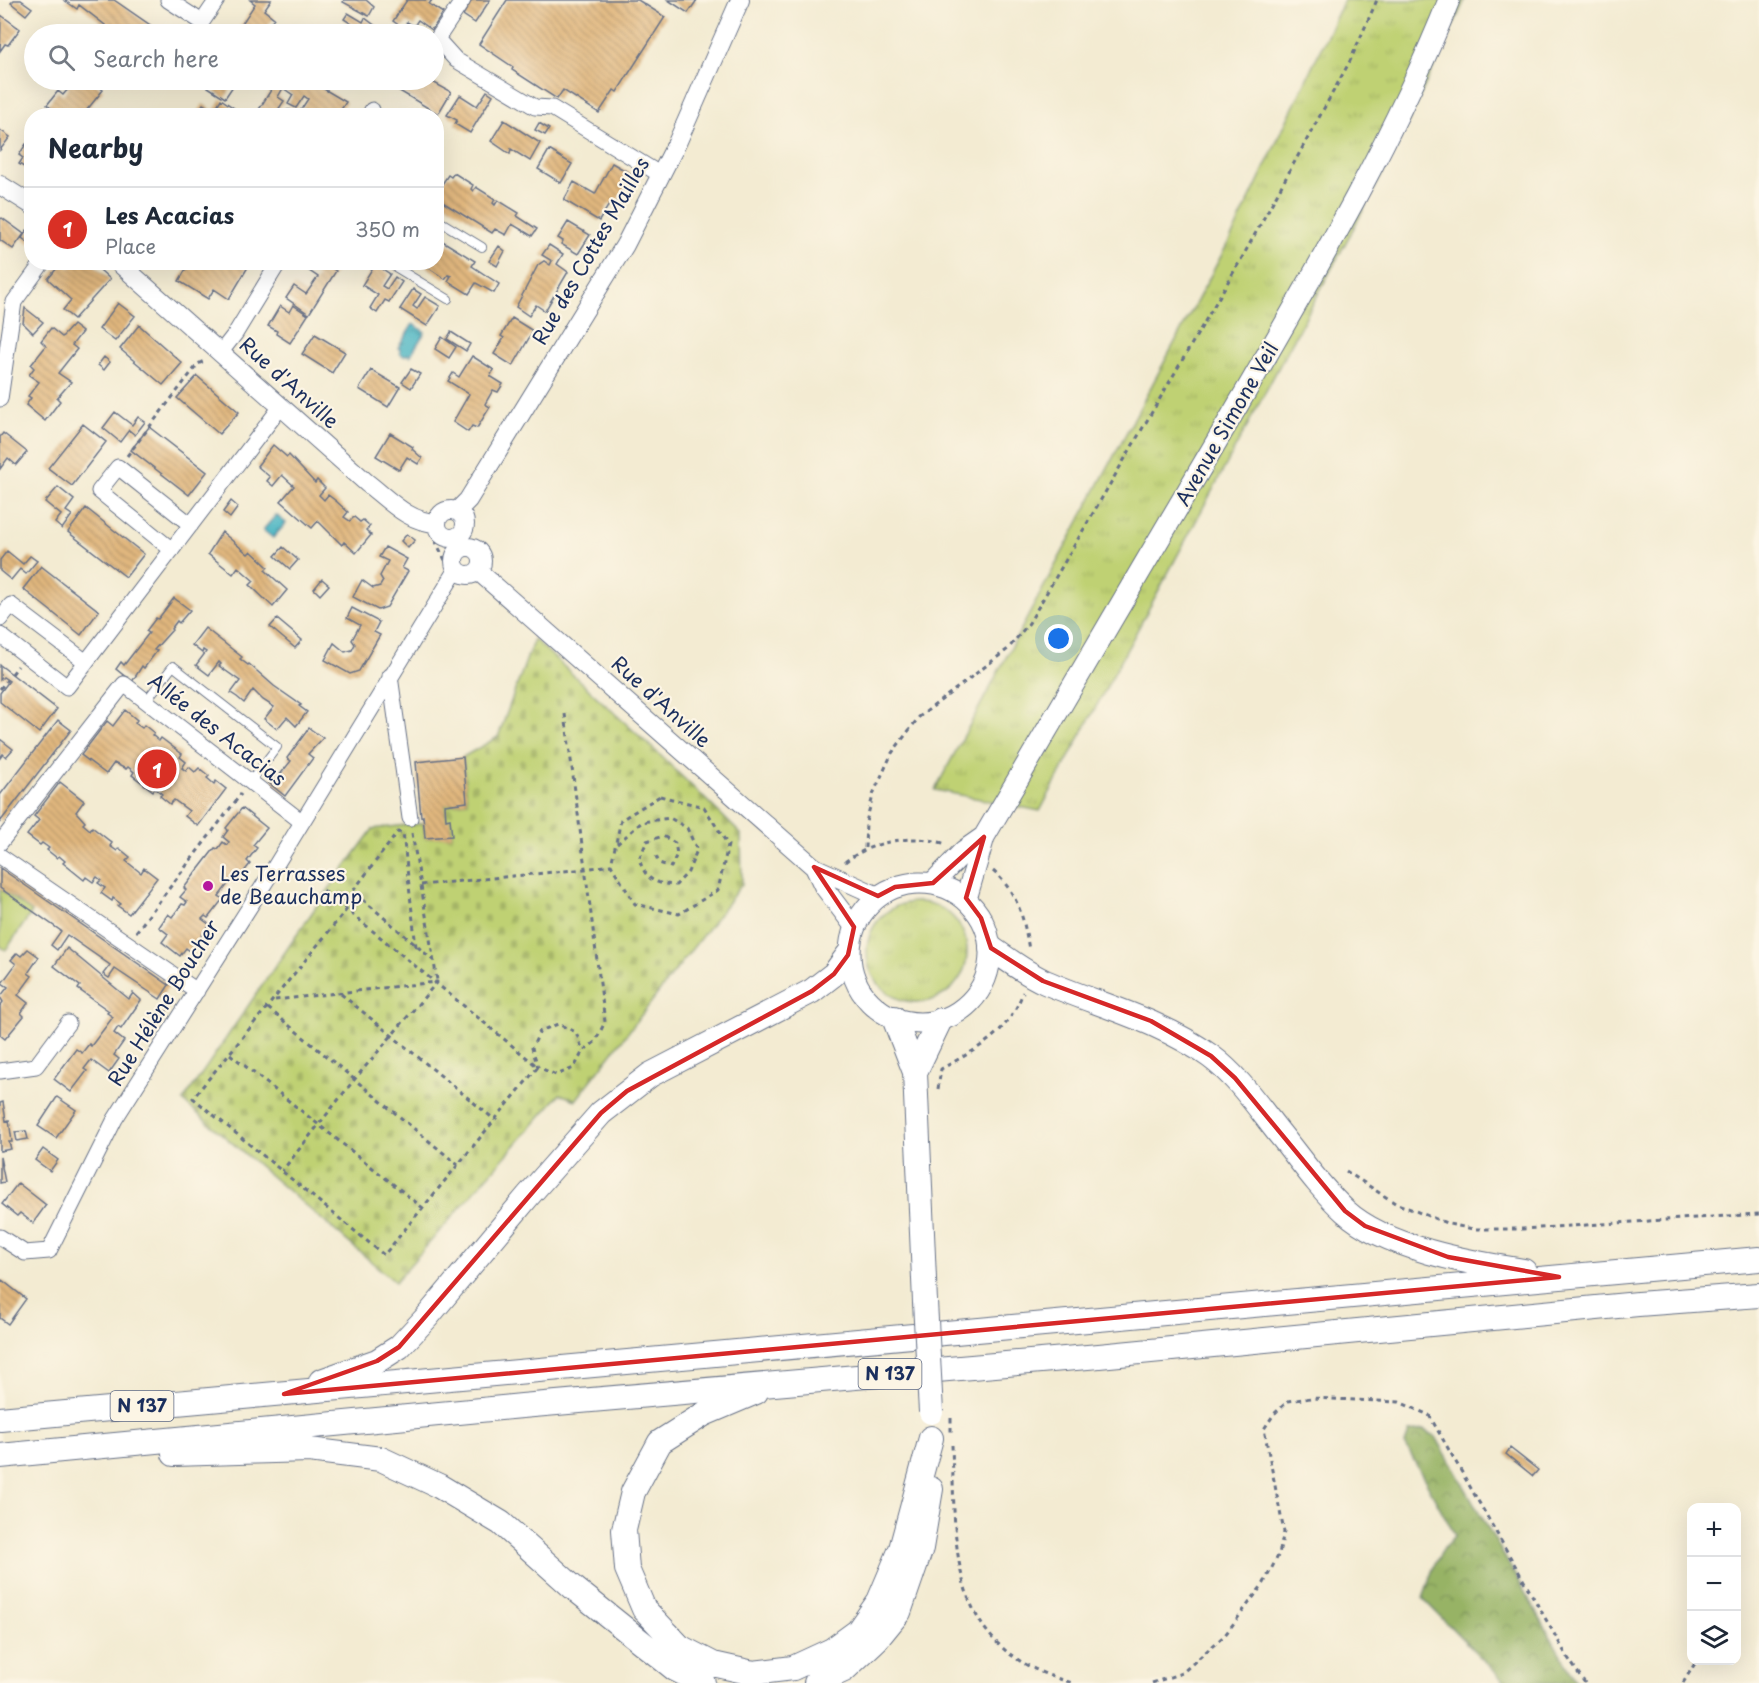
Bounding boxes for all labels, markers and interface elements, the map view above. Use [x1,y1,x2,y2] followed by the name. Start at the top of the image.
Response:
[24,24,444,90] search box
[45,41,78,74] icon: search
[93,41,219,74] text: Search here
[48,128,143,167] text: Nearby
[524,151,656,350] street label: Rue des Cottes Mailles
[105,198,234,231] text: Les Acacias
[63,214,72,244] text: 1
[355,214,420,244] text: 350 m
[105,231,156,261] text: Place
[233,330,346,435] street label: Rue d'Anville
[1167,336,1285,511] street label: Avenue Simone Veil
[1044,624,1073,653] your location
[605,649,718,754] street label: Rue d'Anville
[142,666,293,793] street label: Allée des Acacias
[138,746,176,792] pin: 1
[220,858,362,911] place label: Les Terrasses de Beauchamp
[201,879,215,893] marker: Les Terrasses de Beauchamp
[100,913,227,1091] street label: Rue Hélène Boucher
[858,1359,922,1389] road number: N 137
[110,1391,174,1421] road number: N 137
[1687,1503,1741,1665] map controls
[1687,1503,1741,1557] button: +
[1687,1557,1741,1611] button: −
[1687,1611,1741,1665] button: layers

